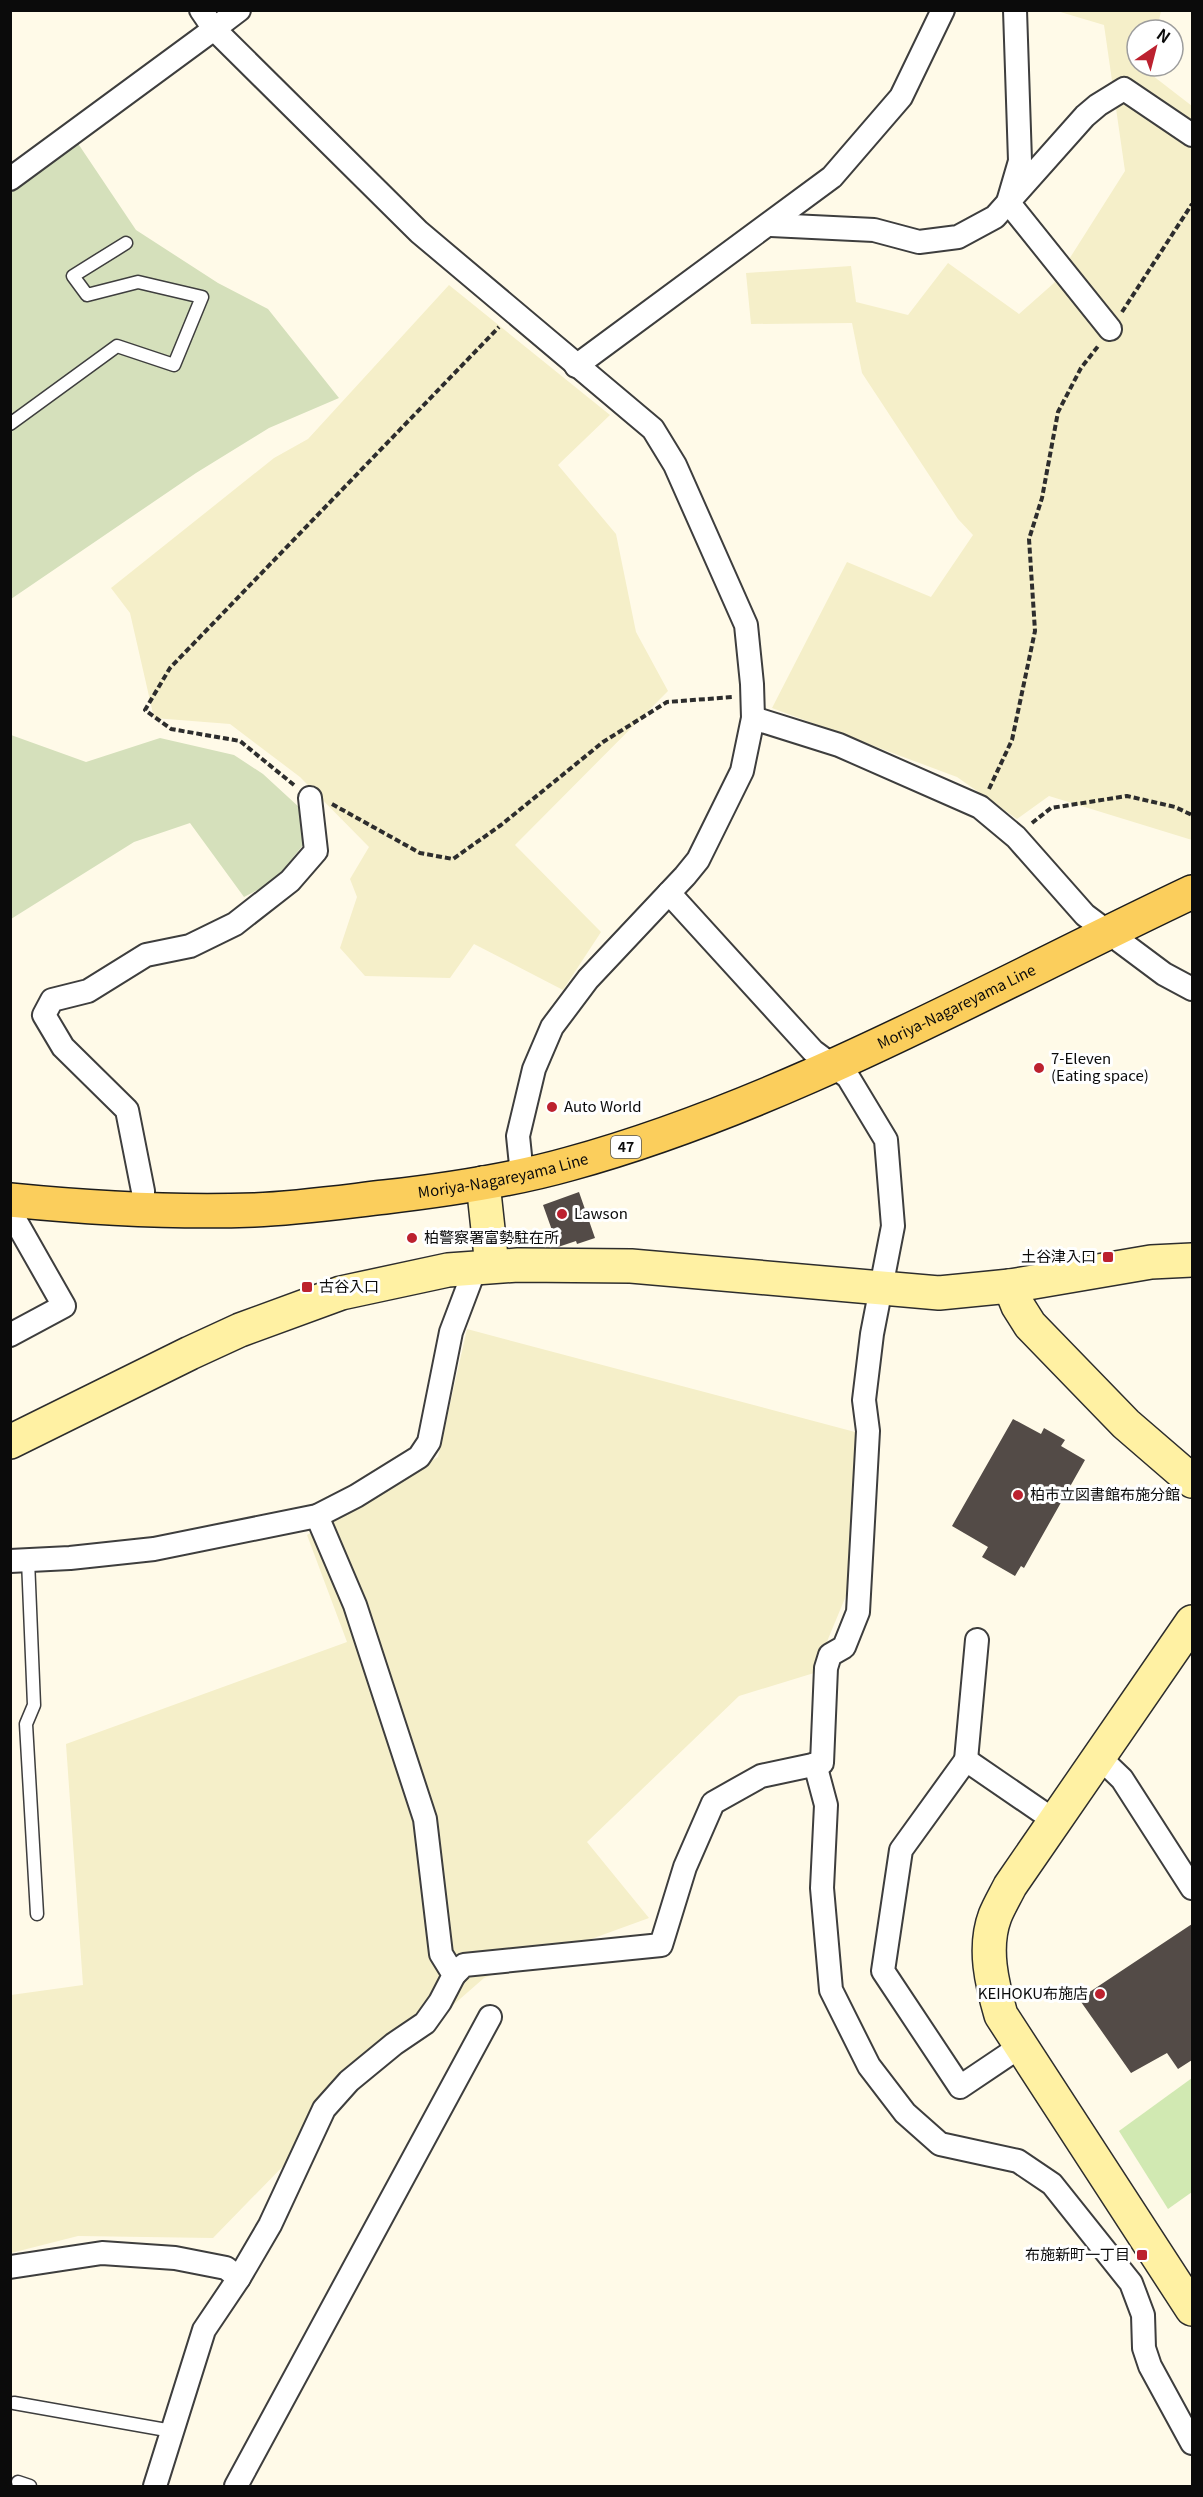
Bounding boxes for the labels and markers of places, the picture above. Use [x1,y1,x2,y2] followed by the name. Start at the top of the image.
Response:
[1051,1047,1149,1085] place label: 7-Eleven (Eating space)
[1032,1061,1046,1075] marker: 7-Eleven (Eating space)
[564,1095,642,1116] place label: Auto World
[545,1100,559,1114] marker: Auto World
[574,1202,628,1223] place label: Lawson
[555,1207,569,1221] marker: Lawson
[424,1226,559,1247] place label: 柏警察署富勢駐在所
[405,1231,419,1245] marker: 柏警察署富勢駐在所
[1021,1245,1096,1266] place label: 土谷津入口
[1101,1250,1115,1264] marker: 土谷津入口
[319,1275,379,1296] place label: 古谷入口
[300,1280,314,1294] marker: 古谷入口
[1030,1483,1180,1504] place label: 柏市立図書館布施分館
[1011,1488,1025,1502] marker: 柏市立図書館布施分館
[978,1982,1088,2003] place label: KEIHOKU布施店
[1093,1987,1107,2001] marker: KEIHOKU布施店
[1025,2243,1130,2264] place label: 布施新町一丁目
[1135,2248,1149,2262] marker: 布施新町一丁目

